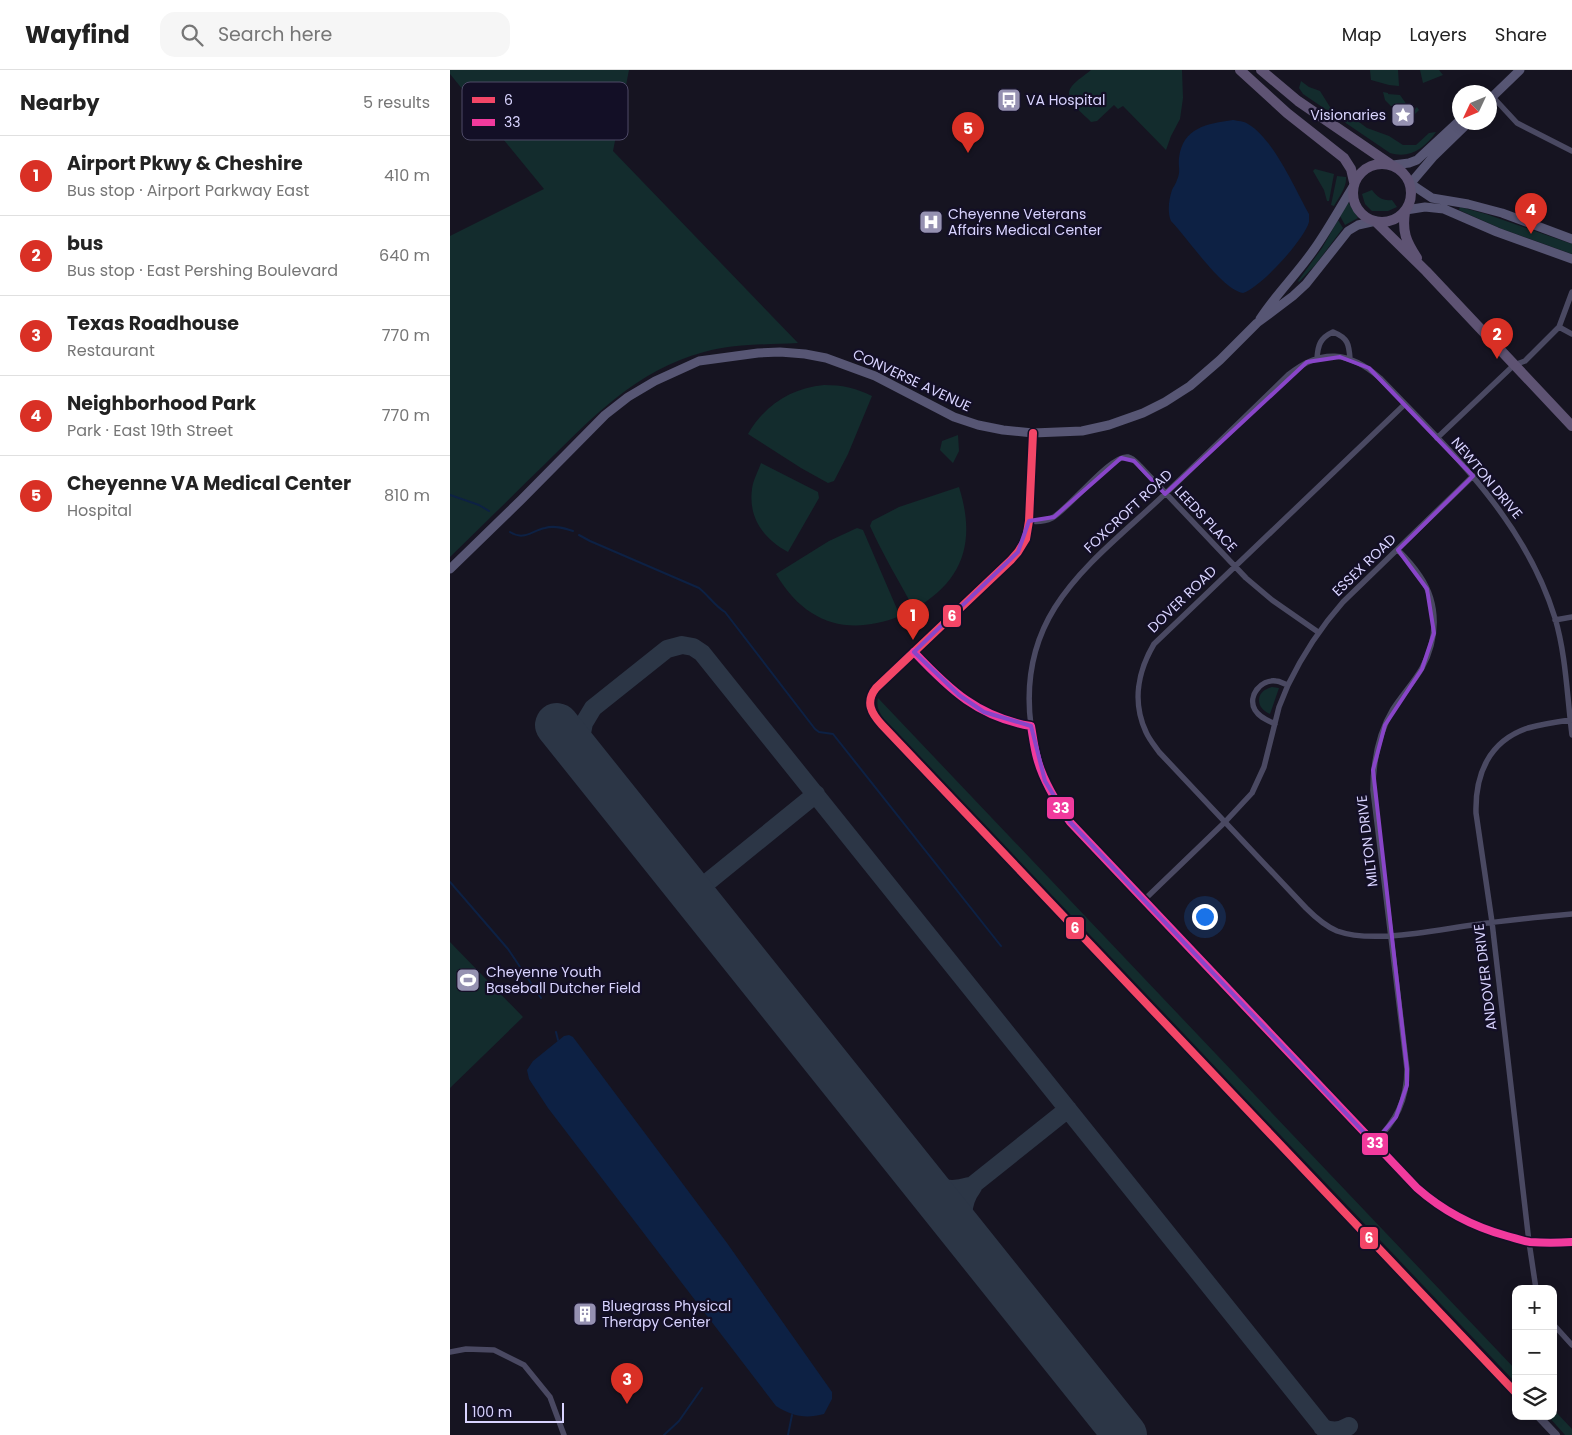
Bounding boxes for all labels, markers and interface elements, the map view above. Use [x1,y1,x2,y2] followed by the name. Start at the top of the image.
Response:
[160,12,510,57] search box
[25,18,130,51] text: Wayfind
[178,21,206,49] icon: search
[218,21,332,48] text: Search here
[1342,22,1382,47] text: Map
[1410,22,1467,47] text: Layers
[1495,22,1547,47] text: Share
[462,82,628,140] legend
[1452,85,1497,130] north arrow
[996,87,1022,113] bus stop icon: VA Hospital
[20,88,100,117] text: Nearby
[504,90,513,110] text: 6
[1026,90,1106,110] place label: VA Hospital
[363,91,430,114] text: 5 results
[1390,102,1416,128] place icon: Visionaries
[1310,105,1386,125] place label: Visionaries
[504,112,521,132] text: 33
[952,112,984,153] pin: 5
[67,150,303,177] text: Airport Pkwy & Cheshire
[33,164,39,187] text: 1
[384,164,430,187] text: 410 m
[67,179,309,202] text: Bus stop · Airport Parkway East
[1515,193,1547,234] pin: 4
[948,204,1102,240] place label: Cheyenne Veterans Affairs Medical Center
[918,209,944,235] hospital icon: Cheyenne Veterans Affairs Medical Center
[67,230,103,257] text: bus
[31,244,41,267] text: 2
[379,244,430,267] text: 640 m
[67,259,338,282] text: Bus stop · East Pershing Boulevard
[67,310,239,337] text: Texas Roadhouse
[1481,318,1513,359] pin: 2
[31,324,41,347] text: 3
[382,324,430,347] text: 770 m
[67,339,155,362] text: Restaurant
[850,344,974,416] street label: CONVERSE AVENUE
[67,390,256,417] text: Neighborhood Park
[31,404,41,427] text: 4
[382,404,430,427] text: 770 m
[67,419,233,442] text: Park · East 19th Street
[1447,433,1527,523] street label: NEWTON DRIVE
[1079,465,1177,557] street label: FOXCROFT ROAD
[67,470,351,497] text: Cheyenne VA Medical Center
[1170,482,1242,556] street label: LEEDS PLACE
[31,484,41,507] text: 5
[384,484,430,507] text: 810 m
[67,499,132,522] text: Hospital
[1328,529,1401,601] street label: ESSEX ROAD
[1143,561,1221,637] street label: DOVER ROAD
[897,599,929,640] pin: 1
[942,604,962,628] line badge: 6
[948,606,957,626] text: 6
[1351,794,1383,888] street label: MILTON DRIVE
[1046,796,1075,820] line badge: 33
[1053,798,1069,818] text: 33
[1192,904,1218,930] your location
[1065,916,1085,940] line badge: 6
[1071,918,1080,938] text: 6
[1469,922,1501,1032] street label: ANDOVER DRIVE
[486,962,641,998] place label: Cheyenne Youth Baseball Dutcher Field
[455,967,481,993] sports icon: Cheyenne Youth Baseball Dutcher Field
[1361,1132,1389,1156] line badge: 33
[1367,1133,1383,1153] text: 33
[1359,1226,1379,1250] line badge: 6
[1365,1228,1374,1248] text: 6
[1512,1285,1557,1420] map controls
[1512,1285,1557,1330] button: +
[602,1296,731,1332] place label: Bluegrass Physical Therapy Center
[572,1301,598,1327] building icon: Bluegrass Physical Therapy Center
[1512,1330,1557,1375] button: −
[611,1363,643,1404] pin: 3
[1512,1375,1557,1420] button: layers
[465,1400,564,1423] scale bar
[472,1402,512,1422] text: 100 m

